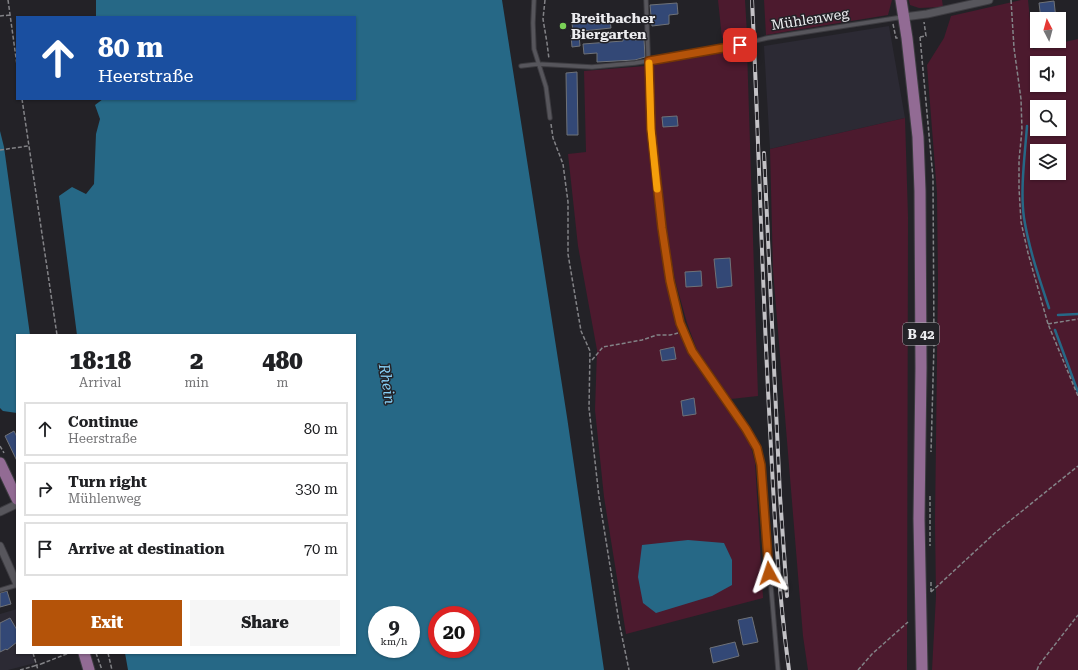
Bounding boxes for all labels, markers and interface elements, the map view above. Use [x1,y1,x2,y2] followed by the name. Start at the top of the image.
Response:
[770,5,850,33] street label: Mühlenweg
[571,10,656,42] place label: Breitbacher Biergarten
[1030,12,1066,48] north arrow
[1030,12,1066,180] map controls
[558,21,568,31] marker: Breitbacher Biergarten
[723,28,757,62] pin
[98,31,163,64] text: 80 m
[32,32,84,84] icon: ahead
[729,34,751,56] icon: arrive
[1030,56,1066,92] button: sound
[98,65,193,86] text: Heerstraße
[1030,100,1066,136] button: search
[1030,144,1066,180] button: layers
[903,323,939,345] road number: B 42
[69,347,131,375] text: 18:18
[190,347,203,375] text: 2
[262,347,303,375] text: 480
[375,361,399,406] water label: Rhein
[79,375,121,390] text: Arrival
[184,375,209,390] text: min
[276,375,288,390] text: m
[68,413,138,431] text: Continue
[34,418,56,440] icon: ahead
[304,420,338,438] text: 80 m
[68,431,137,446] text: Heerstraße
[68,473,147,491] text: Turn right
[34,478,56,500] icon: right
[295,480,338,498] text: 330 m
[68,491,141,506] text: Mühlenweg
[34,538,56,560] icon: arrive
[68,540,224,558] text: Arrive at destination
[304,540,338,558] text: 70 m
[748,552,790,594] position arrow
[32,600,182,646] button: Exit
[190,600,340,646] button: Share
[428,606,480,658] speed limit sign: 20
[388,615,400,639] text: 9
[381,636,407,647] text: km/h

